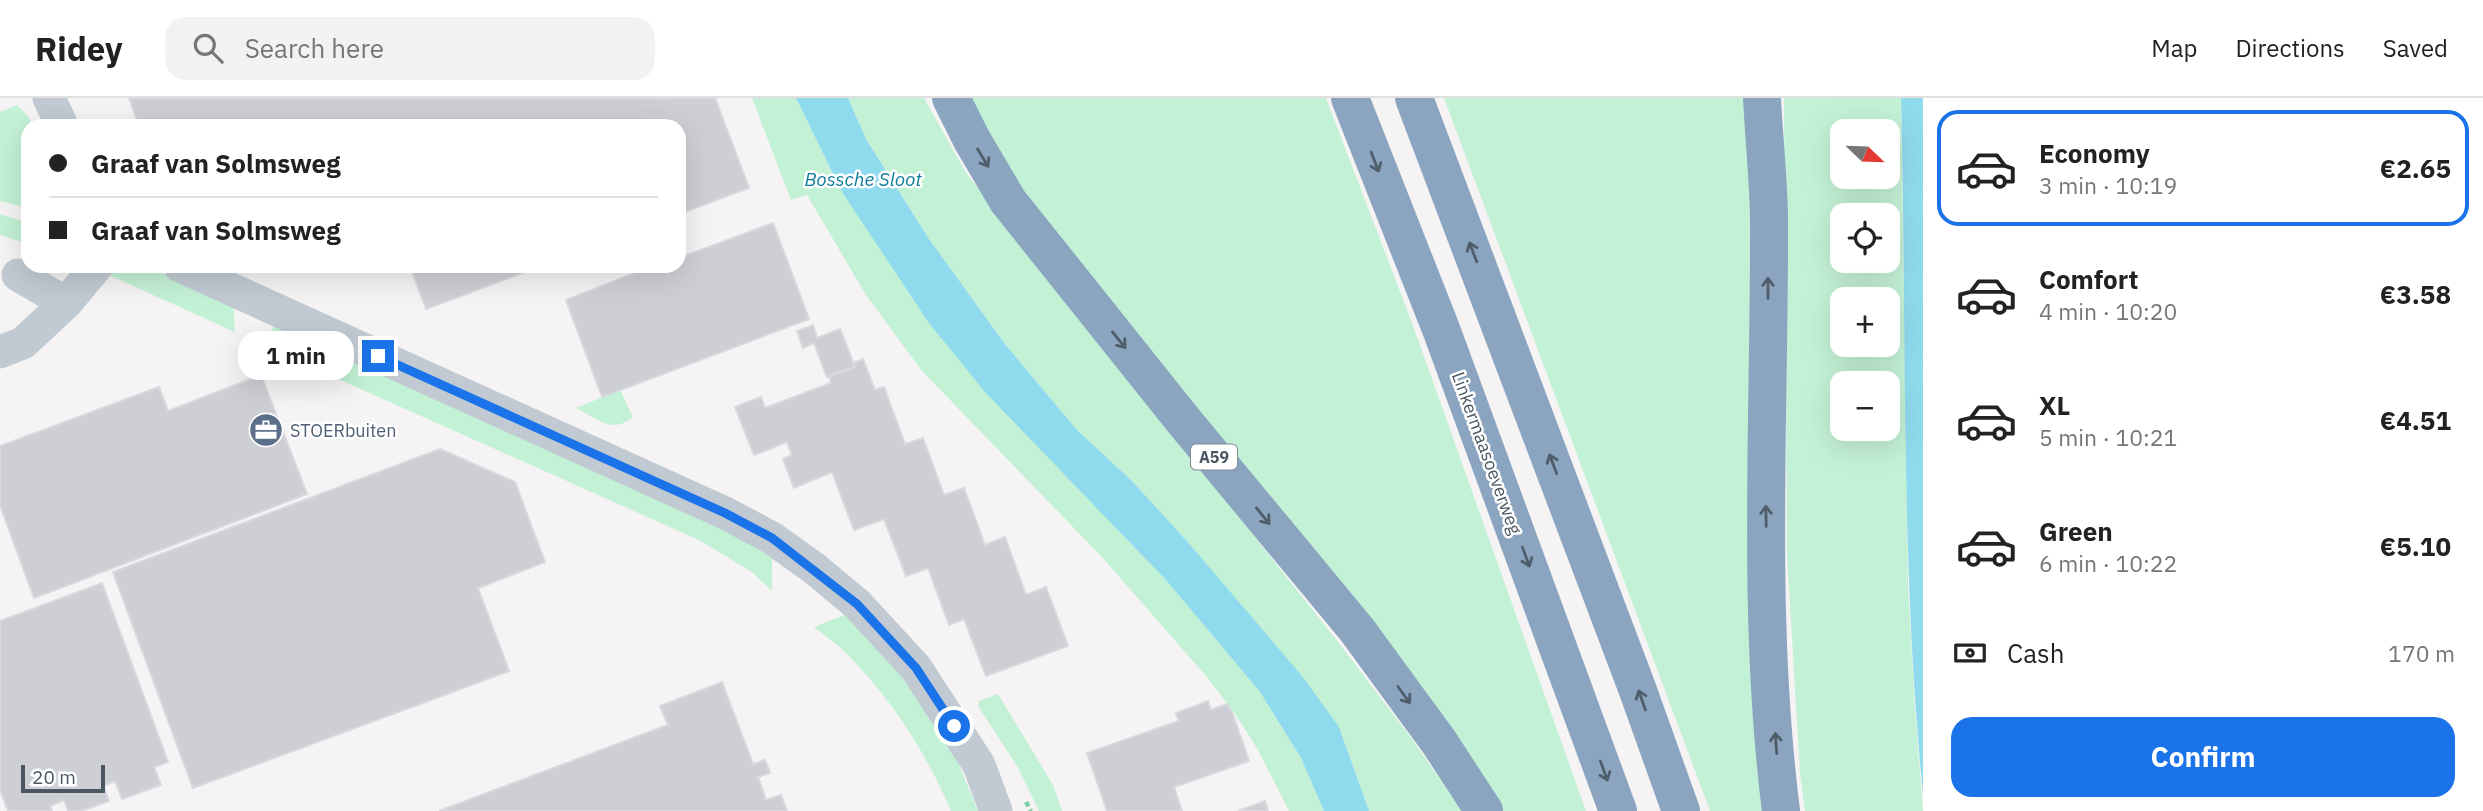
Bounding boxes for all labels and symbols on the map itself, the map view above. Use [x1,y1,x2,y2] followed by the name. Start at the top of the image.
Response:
[1830,119,1900,189] north arrow
[976,148,990,168] one-way arrow
[1370,150,1383,172] one-way arrow
[804,167,922,191] water label: Bossche Sloot
[1465,241,1478,263] one-way arrow
[1761,277,1775,300] one-way arrow
[1111,330,1127,348] one-way arrow
[238,331,354,380] callout: 1 min
[362,340,394,372] route end
[1447,369,1527,538] street label: Linkermaasoeverweg
[247,411,285,449] office icon: STOERbuiten
[290,419,396,442] place label: STOERbuiten
[1191,444,1237,470] road number: A59
[1546,454,1558,476] one-way arrow
[1759,505,1773,528] one-way arrow
[1255,507,1271,525] one-way arrow
[1520,546,1533,568] one-way arrow
[1396,685,1411,704] one-way arrow
[1635,690,1647,712] one-way arrow
[938,710,970,742] route start
[1769,732,1782,755] one-way arrow
[1599,760,1611,782] one-way arrow
[21,762,105,794] scale bar

